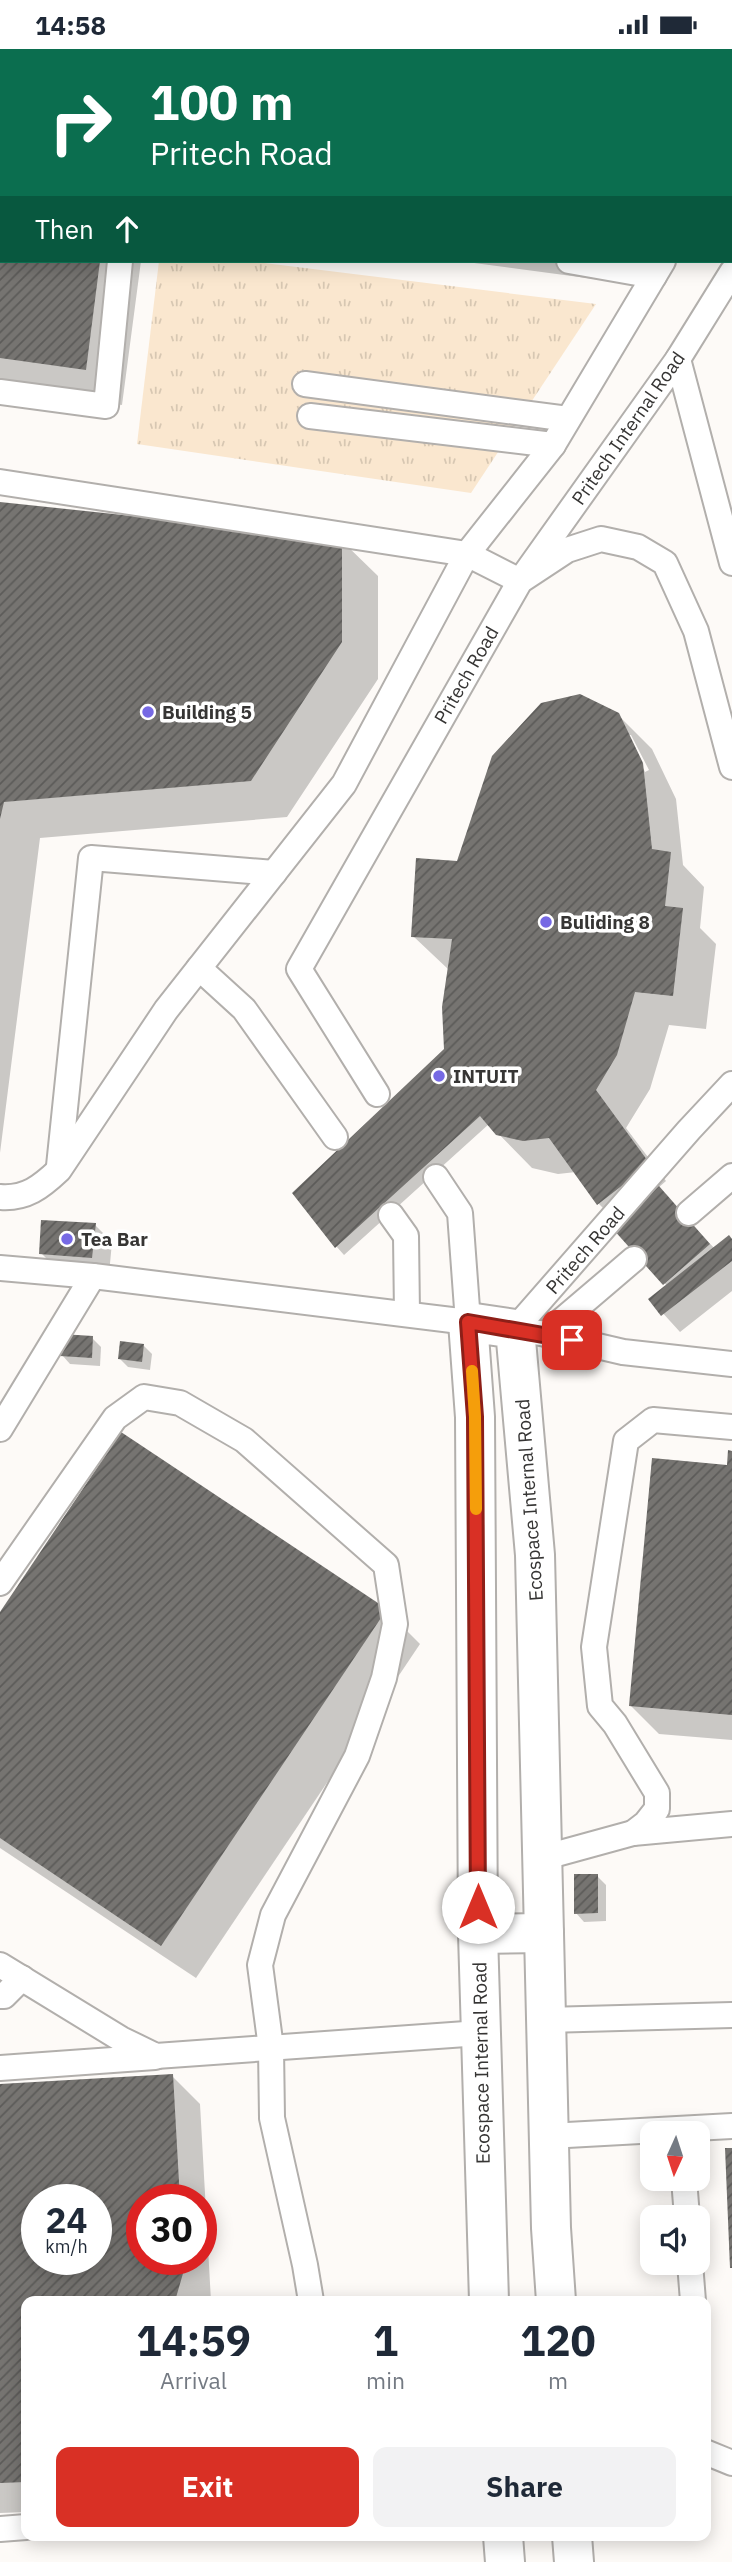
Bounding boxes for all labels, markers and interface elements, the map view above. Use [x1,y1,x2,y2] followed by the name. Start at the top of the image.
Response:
[35,8,106,42] text: 14:58
[150,70,294,133] text: 100 m
[35,77,126,168] icon: right
[150,132,333,174] text: Pritech Road
[108,210,146,248] icon: ahead
[35,212,94,246] text: Then
[566,347,690,509] street label: Pritech Internal Road
[428,622,504,728] street label: Pritech Road
[162,700,252,724] place label: Building 5
[140,704,156,720] marker: Building 5
[560,910,650,934] place label: Buliding 8
[538,914,554,930] marker: Buliding 8
[453,1064,518,1088] place label: INTUIT
[431,1068,447,1084] marker: INTUIT
[540,1201,630,1299] street label: Pritech Road
[81,1227,148,1251] place label: Tea Bar
[59,1231,75,1247] marker: Tea Bar
[542,1310,602,1370] pin
[553,1321,591,1359] icon: arrive
[510,1398,548,1602] street label: Ecospace Internal Road
[441,1870,515,1944] position arrow
[467,1962,495,2164] street label: Ecospace Internal Road
[640,2121,710,2191] north arrow
[640,2121,710,2275] map controls
[126,2184,217,2275] speed limit sign: 30
[45,2197,88,2243] text: 24
[640,2205,710,2275] button: sound
[45,2235,88,2258] text: km/h
[136,2313,251,2368] text: 14:59
[373,2313,398,2368] text: 1
[520,2313,596,2368] text: 120
[160,2365,227,2395] text: Arrival
[366,2365,405,2395] text: min
[548,2365,568,2395] text: m
[56,2447,359,2527] button: Exit
[373,2447,676,2527] button: Share

